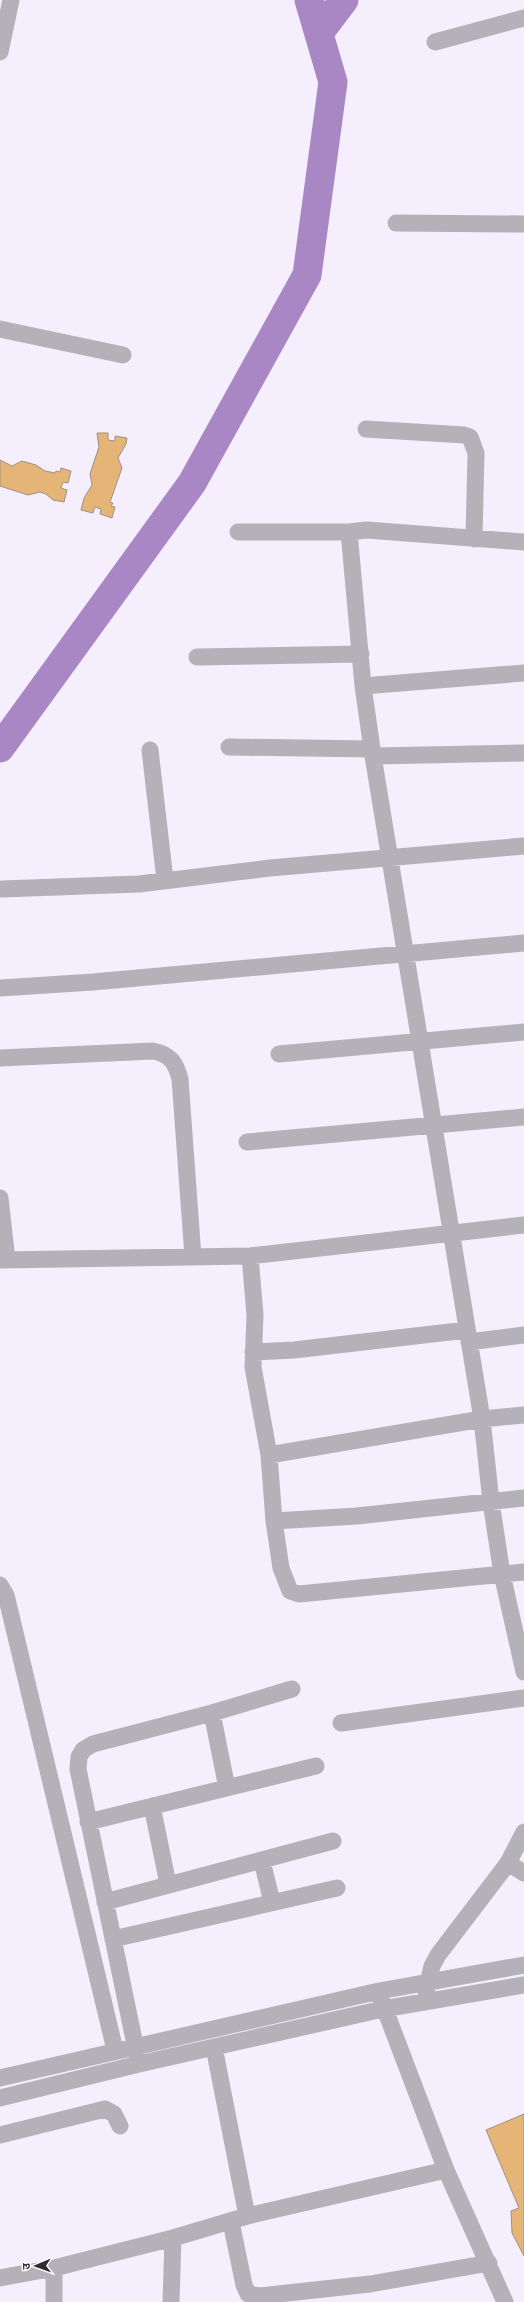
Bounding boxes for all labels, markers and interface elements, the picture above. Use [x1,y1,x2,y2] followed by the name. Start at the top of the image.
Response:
[16,2246,56,2286] north arrow
[20,2262,33,2270] text: उ

